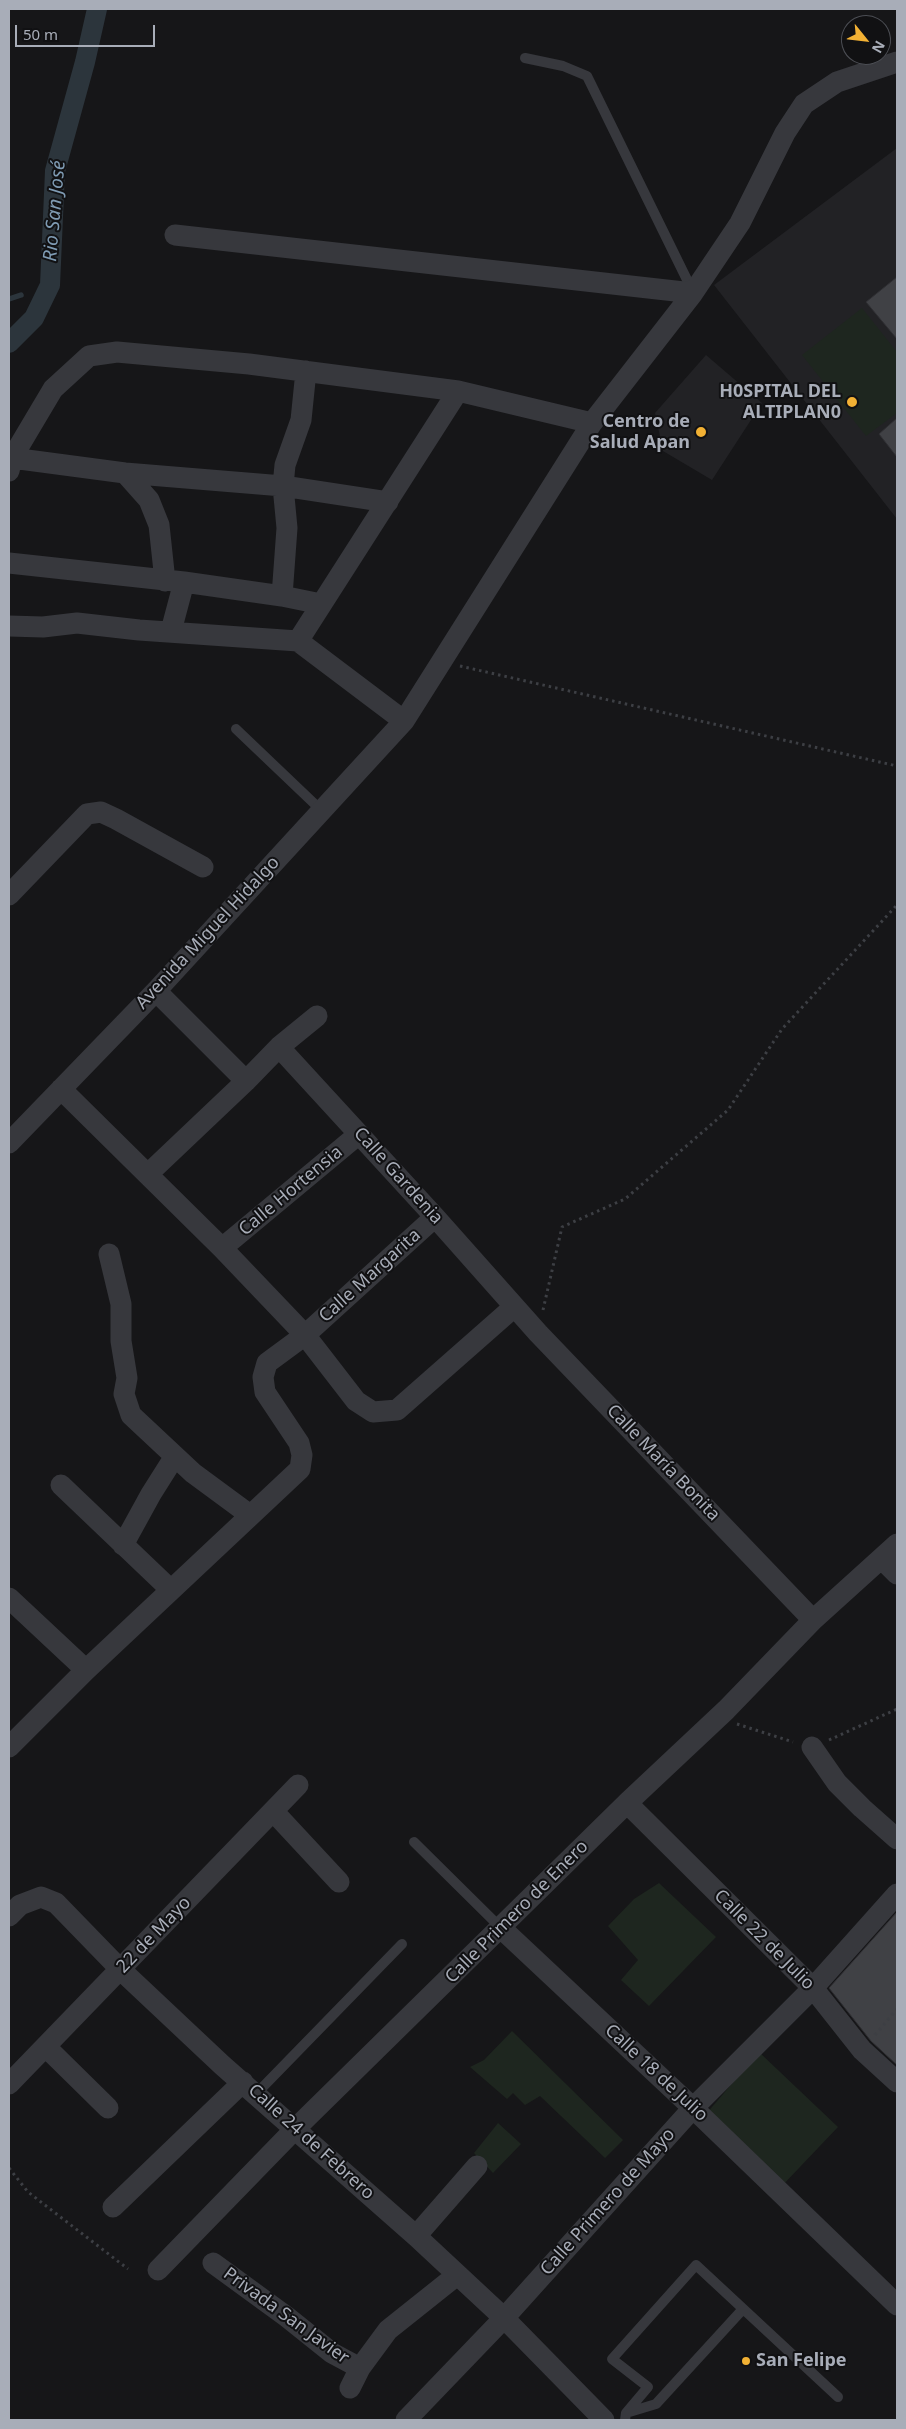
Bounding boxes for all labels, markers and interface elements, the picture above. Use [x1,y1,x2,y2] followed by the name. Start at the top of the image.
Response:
[18,15,158,47] scale bar
[841,15,891,65] north arrow
[23,24,58,44] text: 50 m
[868,37,890,57] text: N
[39,160,71,262] water label: Rio San José
[719,381,841,424] place label: H0SPITAL DEL ALTIPLAN0
[845,395,859,409] marker: H0SPITAL DEL ALTIPLAN0
[590,411,690,454] place label: Centro de Salud Apan
[694,425,708,439] marker: Centro de Salud Apan
[132,852,284,1014] street label: Avenida Miguel Hidalgo
[349,1123,447,1229] street label: Calle Gardenia
[235,1141,347,1241] street label: Calle Hortensia
[315,1225,425,1327] street label: Calle Margarita
[602,1400,724,1526] street label: Calle María Bonita
[441,1836,593,1988] street label: Calle Primero de Enero
[709,1885,819,1995] street label: Calle 22 de Julio
[112,1892,196,1978] street label: 22 de Mayo
[600,2020,712,2126] street label: Calle 18 de Julio
[243,2080,379,2204] street label: Calle 24 de Febrero
[536,2124,680,2280] street label: Calle Primero de Mayo
[219,2263,353,2369] street label: Privada San Javier
[756,2350,847,2372] place label: San Felipe
[740,2355,752,2367] marker: San Felipe

